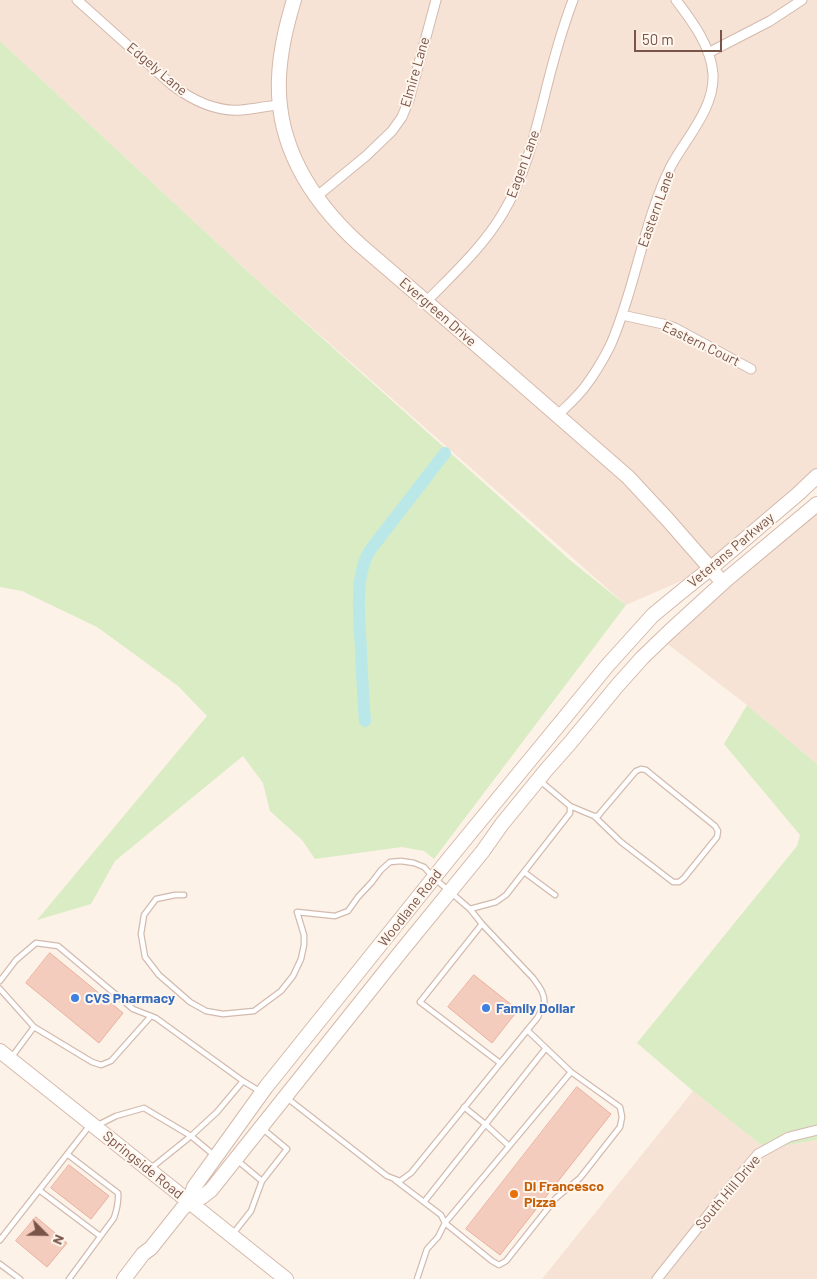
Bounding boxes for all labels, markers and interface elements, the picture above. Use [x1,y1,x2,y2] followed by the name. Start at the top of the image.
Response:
[637,20,724,52] scale bar
[642,30,674,48] text: 50 m
[397,35,433,109] street label: Elmire Lane
[123,39,191,99] street label: Edgely Lane
[503,128,543,200] street label: Eagen Lane
[634,168,678,250] street label: Eastern Lane
[396,274,480,350] street label: Evergreen Drive
[660,318,742,370] street label: Eastern Court
[684,509,778,591] street label: Veterans Parkway
[375,866,445,950] street label: Woodlane Road
[85,990,175,1006] place label: CVS Pharmacy
[69,992,81,1004] marker: CVS Pharmacy
[496,1000,575,1016] place label: Family Dollar
[480,1002,492,1014] marker: Family Dollar
[99,1127,187,1203] street label: Springside Road
[692,1151,764,1233] street label: South Hill Drive
[524,1178,604,1210] place label: Di Francesco Pizza
[508,1188,520,1200] marker: Di Francesco Pizza
[20,1209,70,1259] north arrow
[50,1232,69,1248] text: N

